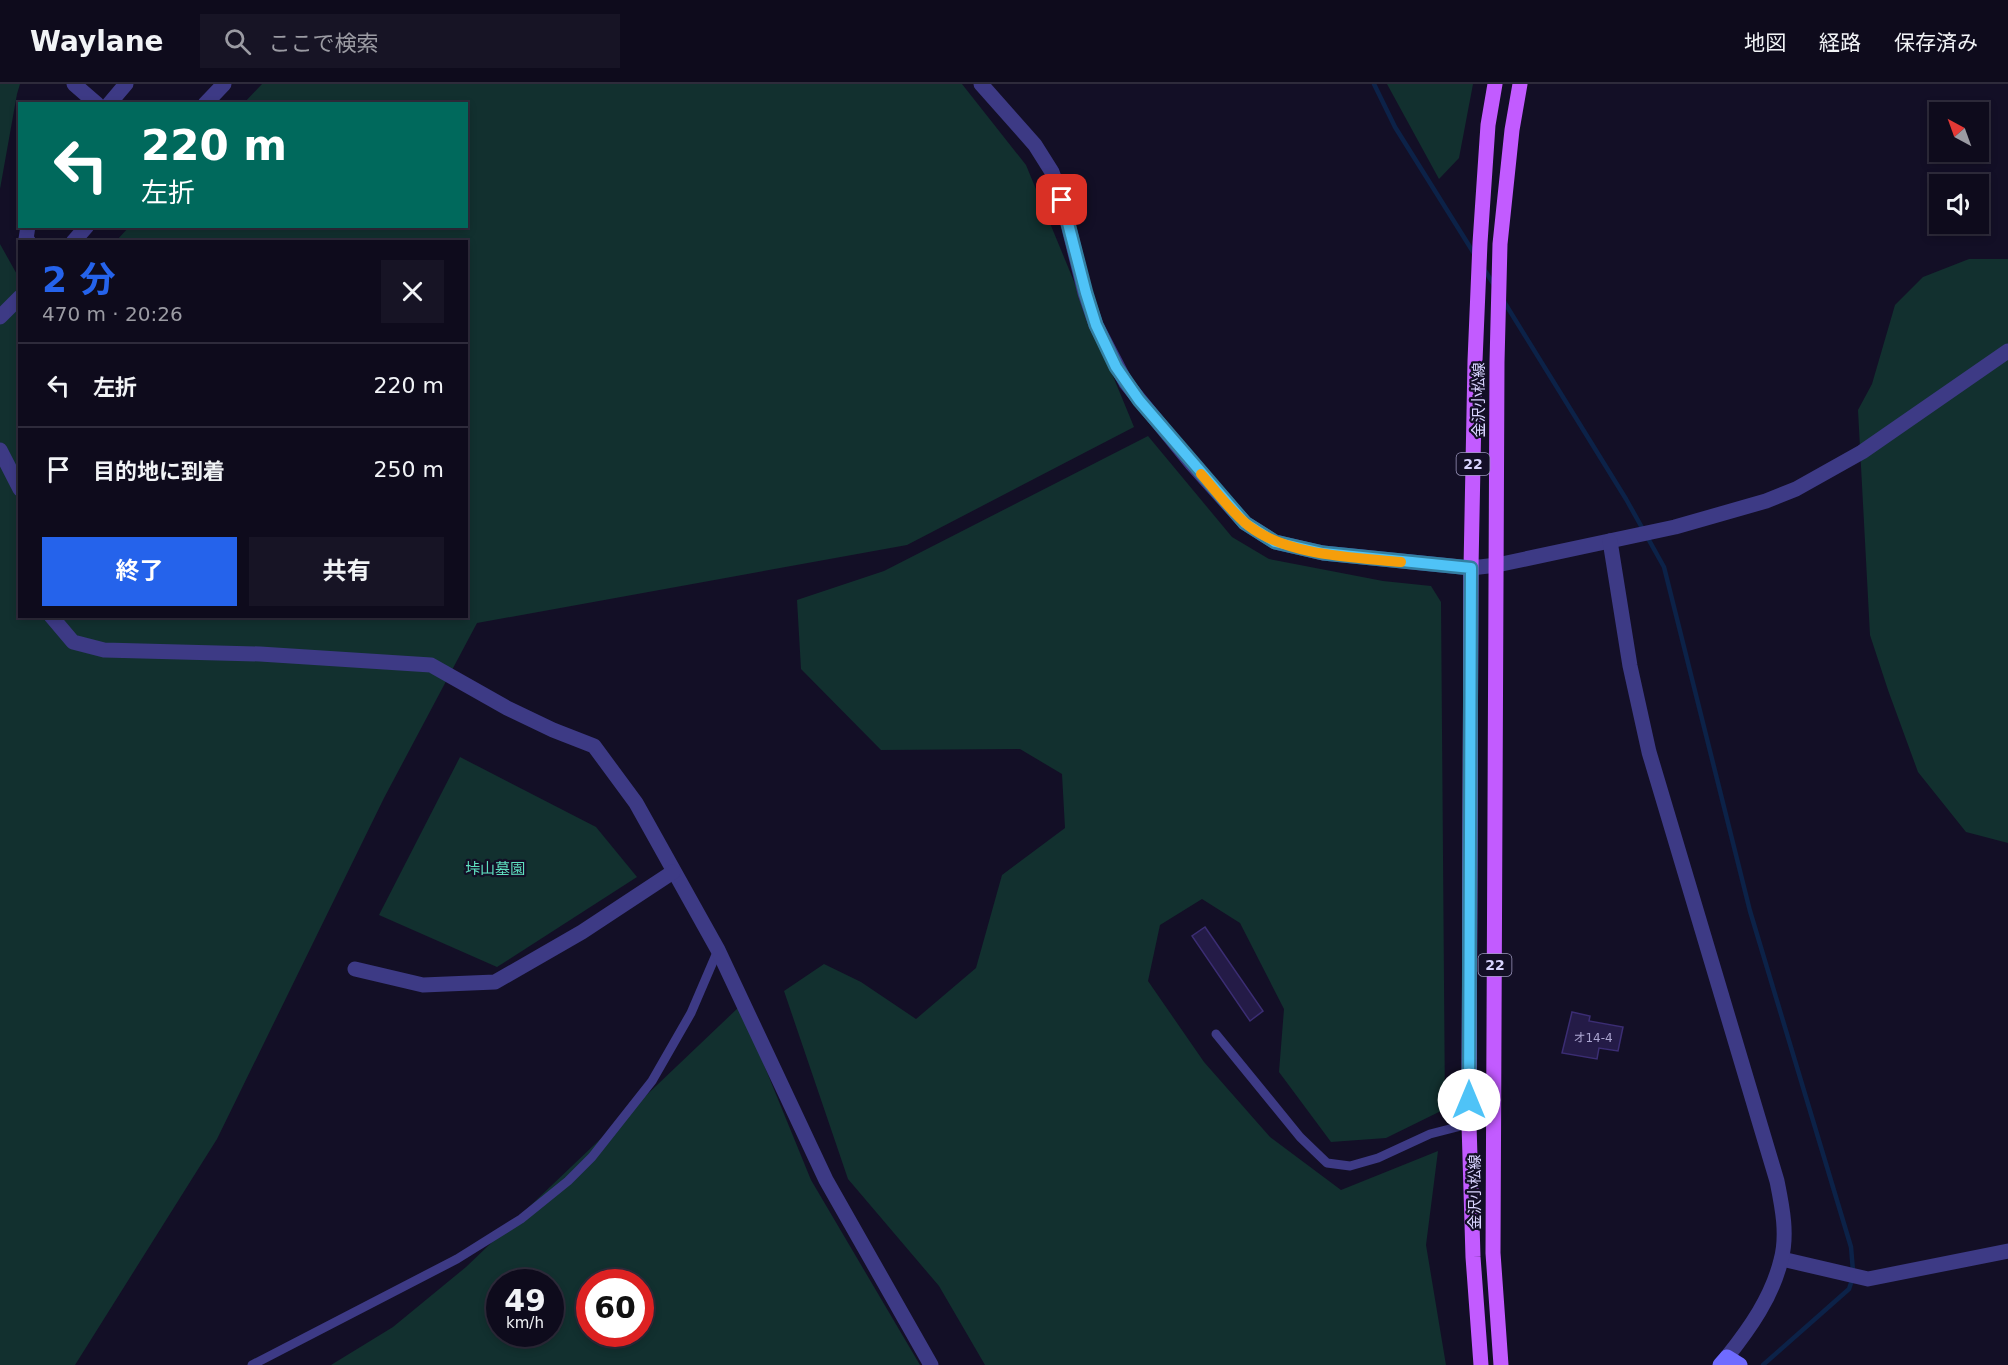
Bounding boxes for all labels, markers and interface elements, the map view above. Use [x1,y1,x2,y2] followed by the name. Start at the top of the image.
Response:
[200,14,620,68] search box
[30,25,164,58] text: Waylane
[221,25,254,58] icon: search
[269,31,379,56] text: ここで検索
[1744,31,1786,55] text: 地図
[1819,31,1861,55] text: 経路
[1894,31,1978,55] text: 保存済み
[1929,102,1989,162] north arrow
[1929,102,1989,234] map controls
[141,121,287,170] text: 220 m
[42,126,120,204] icon: left
[1036,174,1087,225] pin
[1929,174,1989,234] button: sound
[141,177,195,208] text: 左折
[1045,183,1078,216] icon: arrive
[42,259,116,300] text: 2 分
[381,260,444,323] button: close
[42,302,183,326] text: 470 m · 20:26
[1470,362,1488,438] street label: 金沢小松線
[42,369,75,402] icon: left
[374,373,444,398] text: 220 m
[93,375,137,400] text: 左折
[42,453,75,486] icon: arrive
[1456,453,1490,475] road number: 22
[374,457,444,482] text: 250 m
[93,459,225,484] text: 目的地に到着
[42,537,237,606] button: 終了
[249,537,444,606] button: 共有
[465,860,525,878] park label: 垰山墓園
[1478,954,1512,976] road number: 22
[1573,1031,1613,1045] house number: オ14-4
[1437,1068,1501,1132] position arrow
[1466,1154,1484,1230] street label: 金沢小松線
[576,1269,654,1347] speed limit sign: 60
[504,1283,546,1318] text: 49
[506,1314,544,1332] text: km/h

